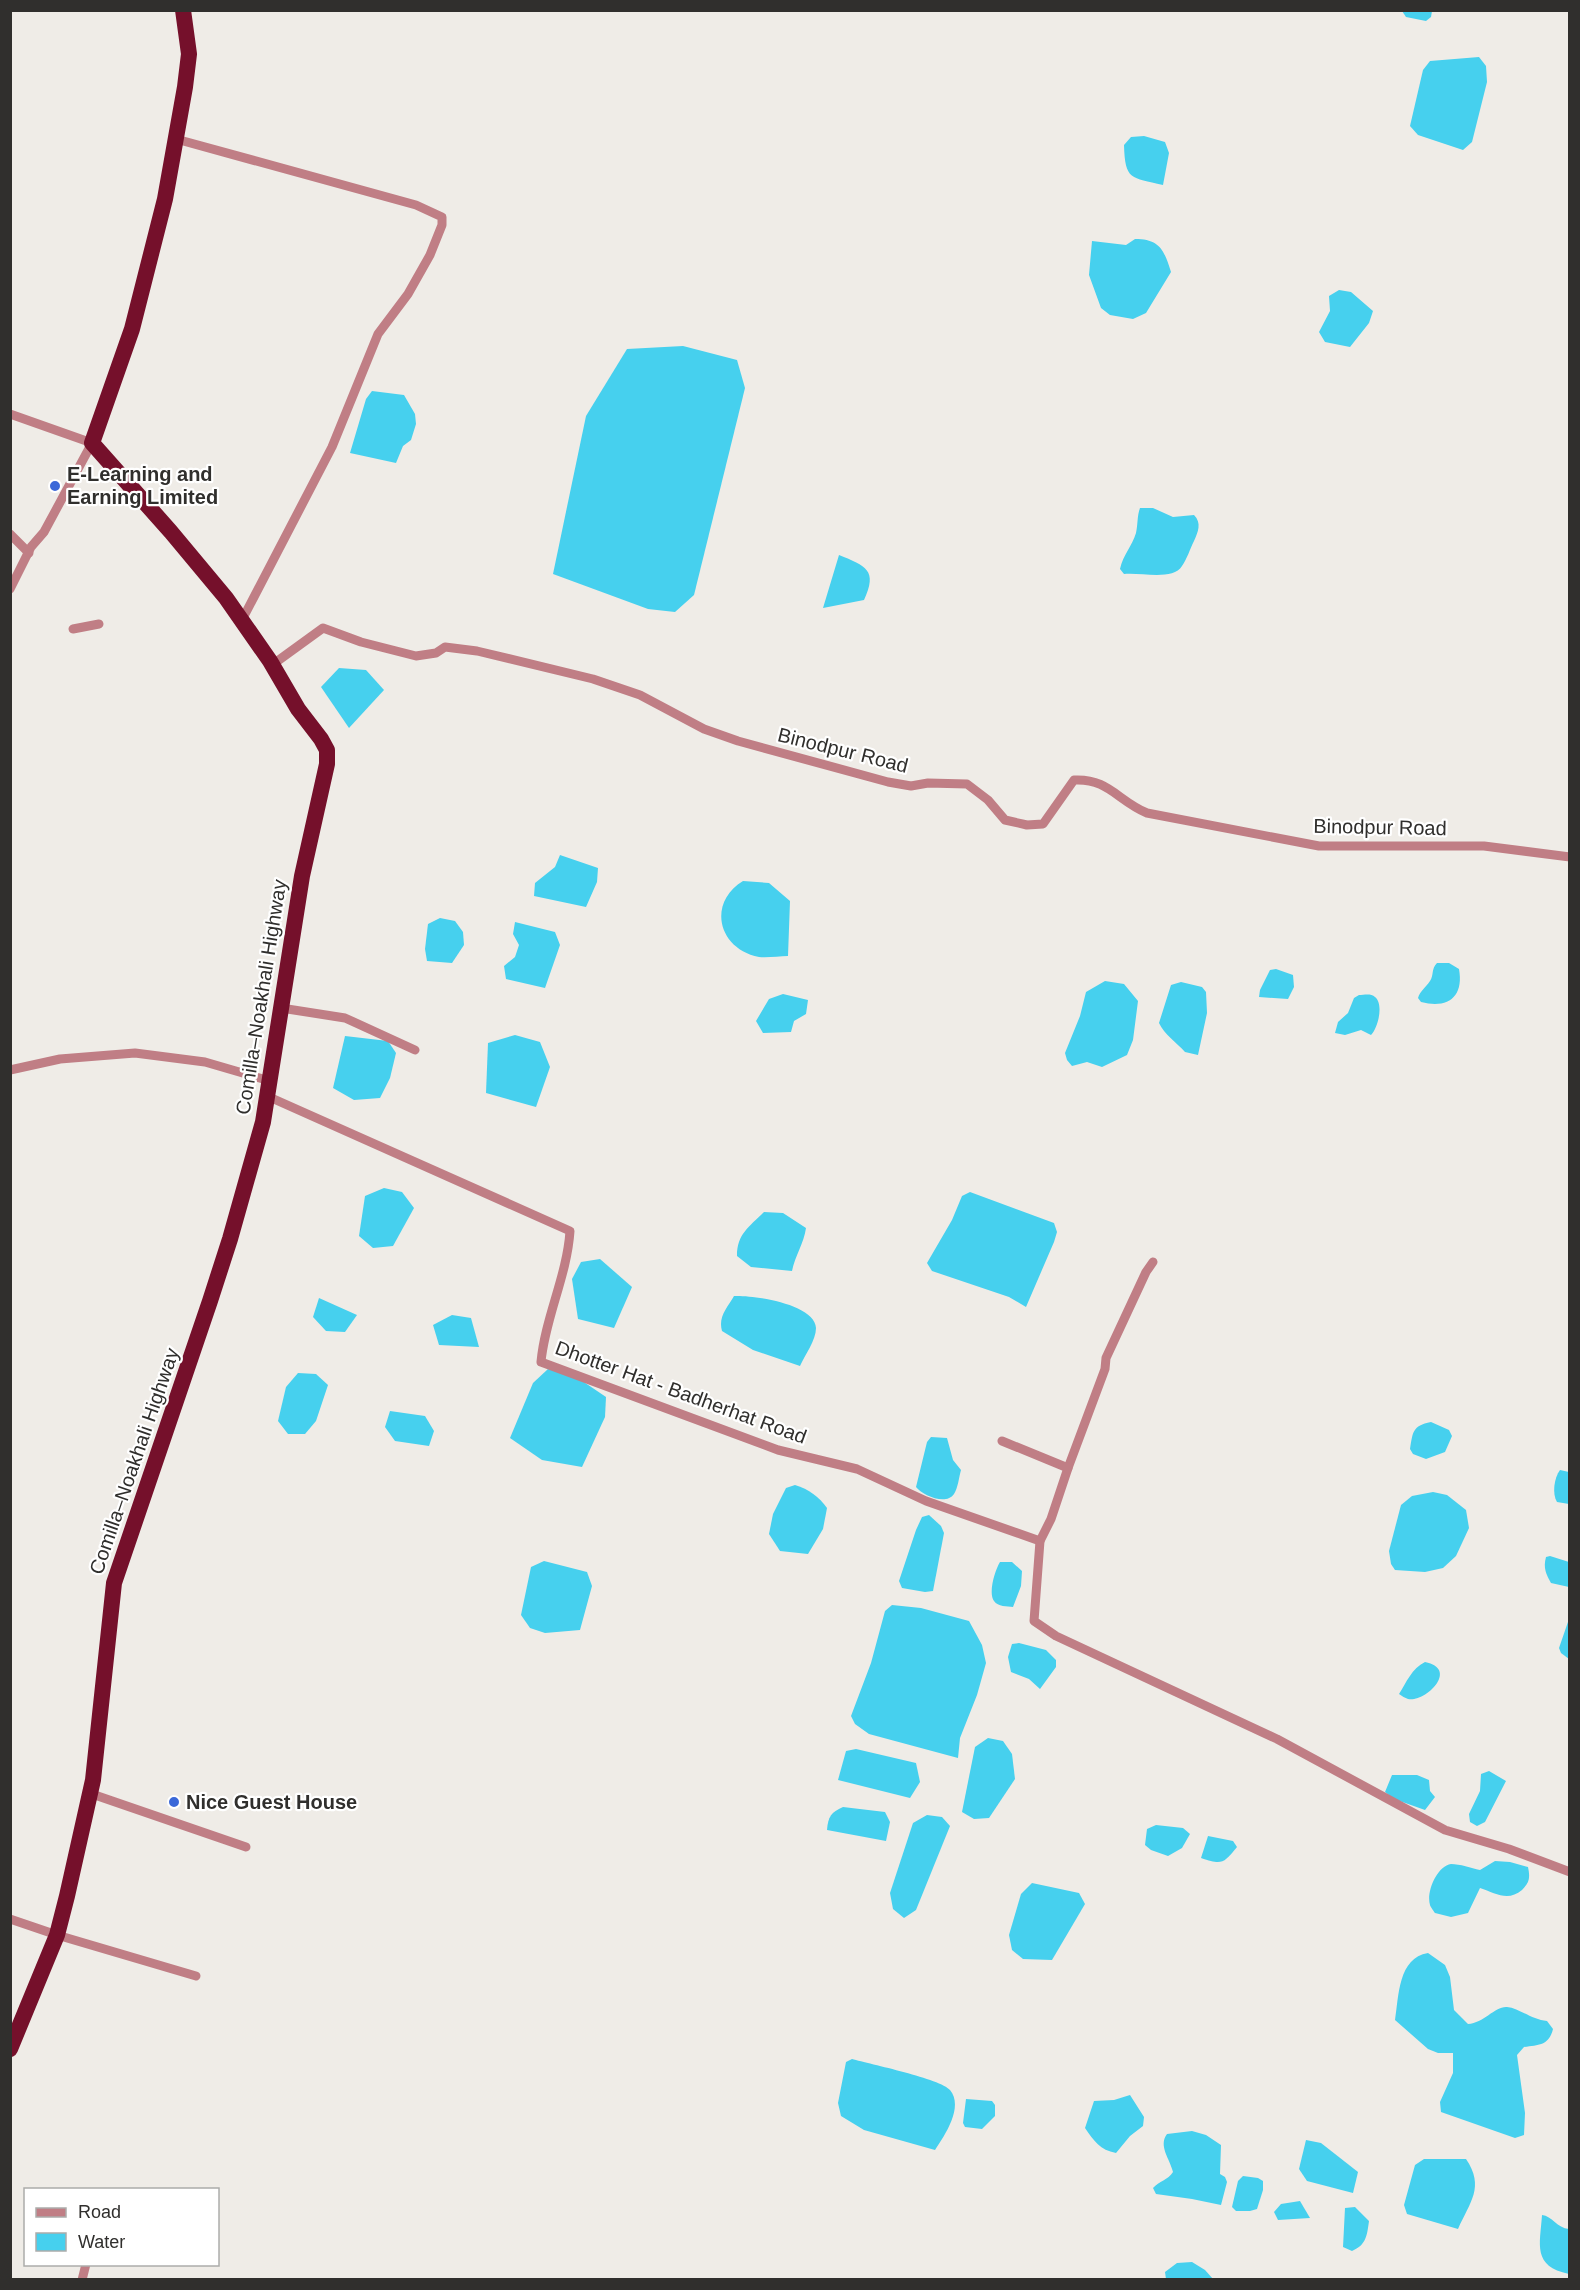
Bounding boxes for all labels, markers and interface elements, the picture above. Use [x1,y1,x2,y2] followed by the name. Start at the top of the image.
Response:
[67,463,218,508] place label: E-Learning and Earning Limited
[48,479,62,493] marker: E-Learning and Earning Limited
[776,723,910,777] street label: Binodpur Road
[1313,815,1447,839] street label: Binodpur Road
[232,878,290,1116] street label: Comilla–Noakhali Highway
[552,1336,810,1448] street label: Dhotter Hat - Badherhat Road
[85,1345,183,1577] street label: Comilla–Noakhali Highway
[186,1791,357,1813] place label: Nice Guest House
[167,1795,181,1809] marker: Nice Guest House
[24,2188,219,2266] legend
[78,2202,121,2222] text: Road
[78,2232,125,2252] text: Water

